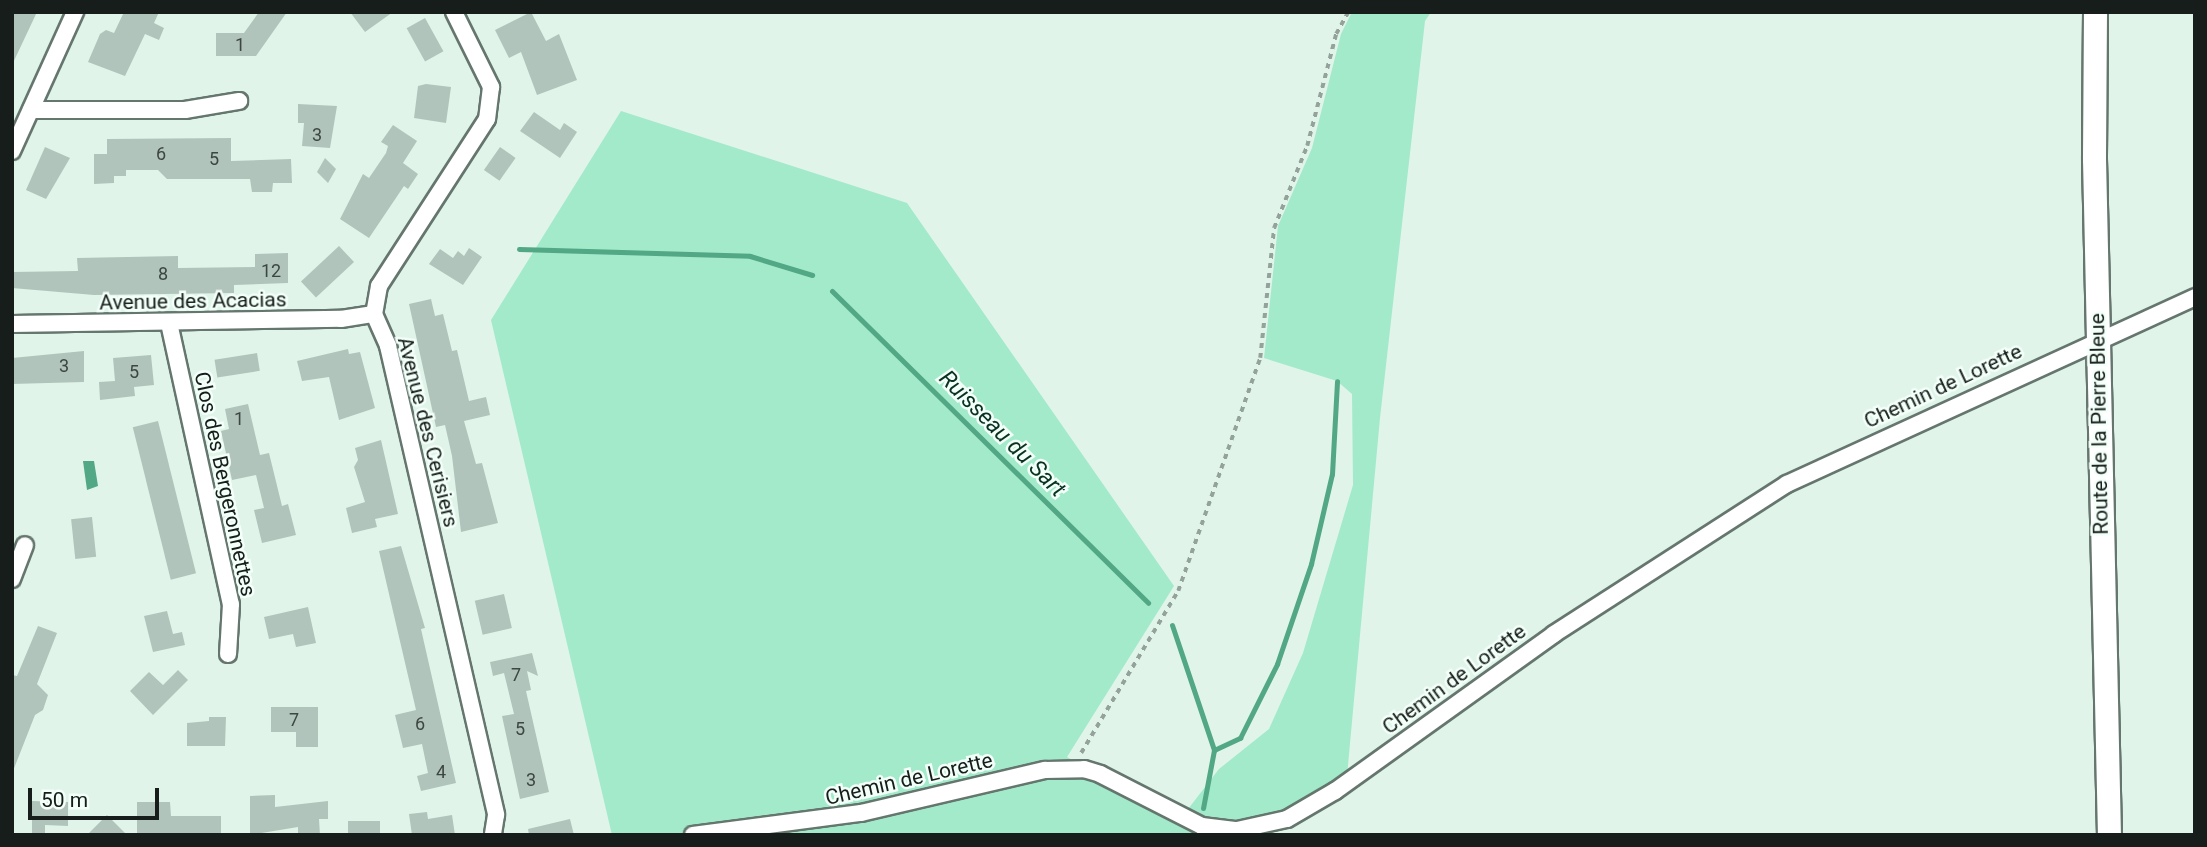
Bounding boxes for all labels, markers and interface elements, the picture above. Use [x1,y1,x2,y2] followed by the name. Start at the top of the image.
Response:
[235,34,245,56] house number: 1
[312,124,322,146] house number: 3
[156,143,166,165] house number: 6
[209,148,219,170] house number: 5
[261,260,281,282] house number: 12
[158,263,168,285] house number: 8
[99,287,287,315] street label: Avenue des Acacias
[2084,313,2114,535] street label: Route de la Pierre Bleue
[392,334,464,530] street label: Avenue des Cerisiers
[1860,338,2026,434] street label: Chemin de Lorette
[59,355,69,377] house number: 3
[129,361,139,383] house number: 5
[933,365,1071,503] water label: Ruisseau du Sart
[189,369,261,599] street label: Clos des Bergeronnettes
[234,408,244,430] house number: 1
[1377,619,1531,739] street label: Chemin de Lorette
[511,664,521,686] house number: 7
[289,709,299,731] house number: 7
[415,713,425,735] house number: 6
[515,718,525,740] house number: 5
[823,747,995,811] street label: Chemin de Lorette
[436,761,446,783] house number: 4
[526,769,536,791] house number: 3
[32,774,163,818] scale bar
[41,788,88,812] text: 50 m

